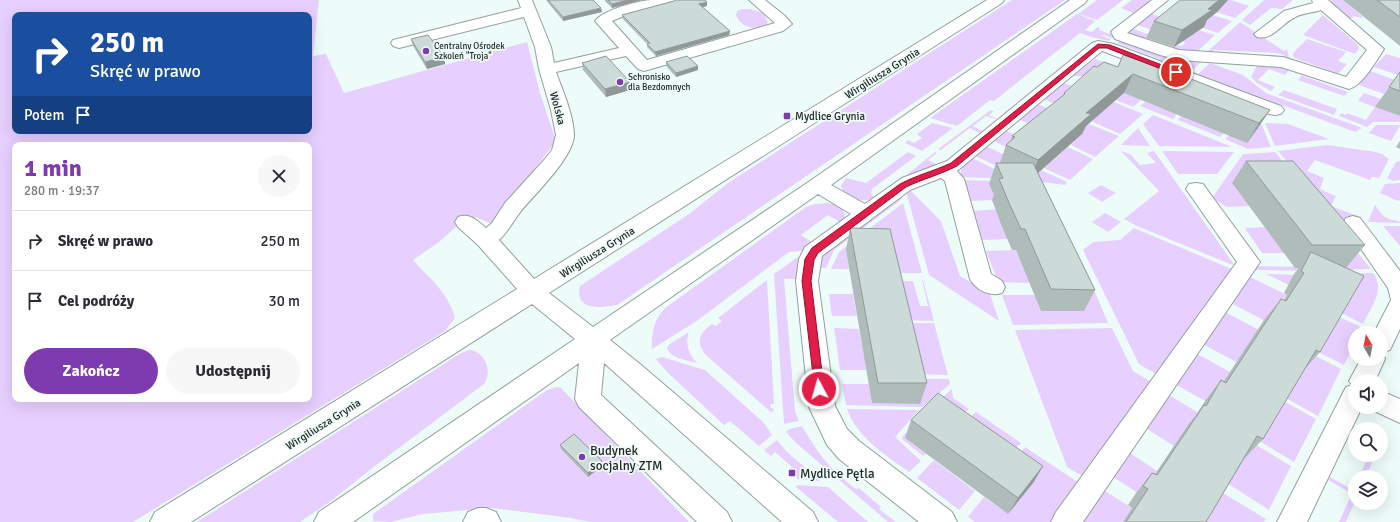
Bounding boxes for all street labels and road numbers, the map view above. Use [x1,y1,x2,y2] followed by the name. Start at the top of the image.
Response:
[842,45,923,102] street label: Wirgiliusza Grynia
[547,90,568,127] street label: Wolska
[557,224,638,281] street label: Wirgiliusza Grynia
[283,396,364,453] street label: Wirgiliusza Grynia

